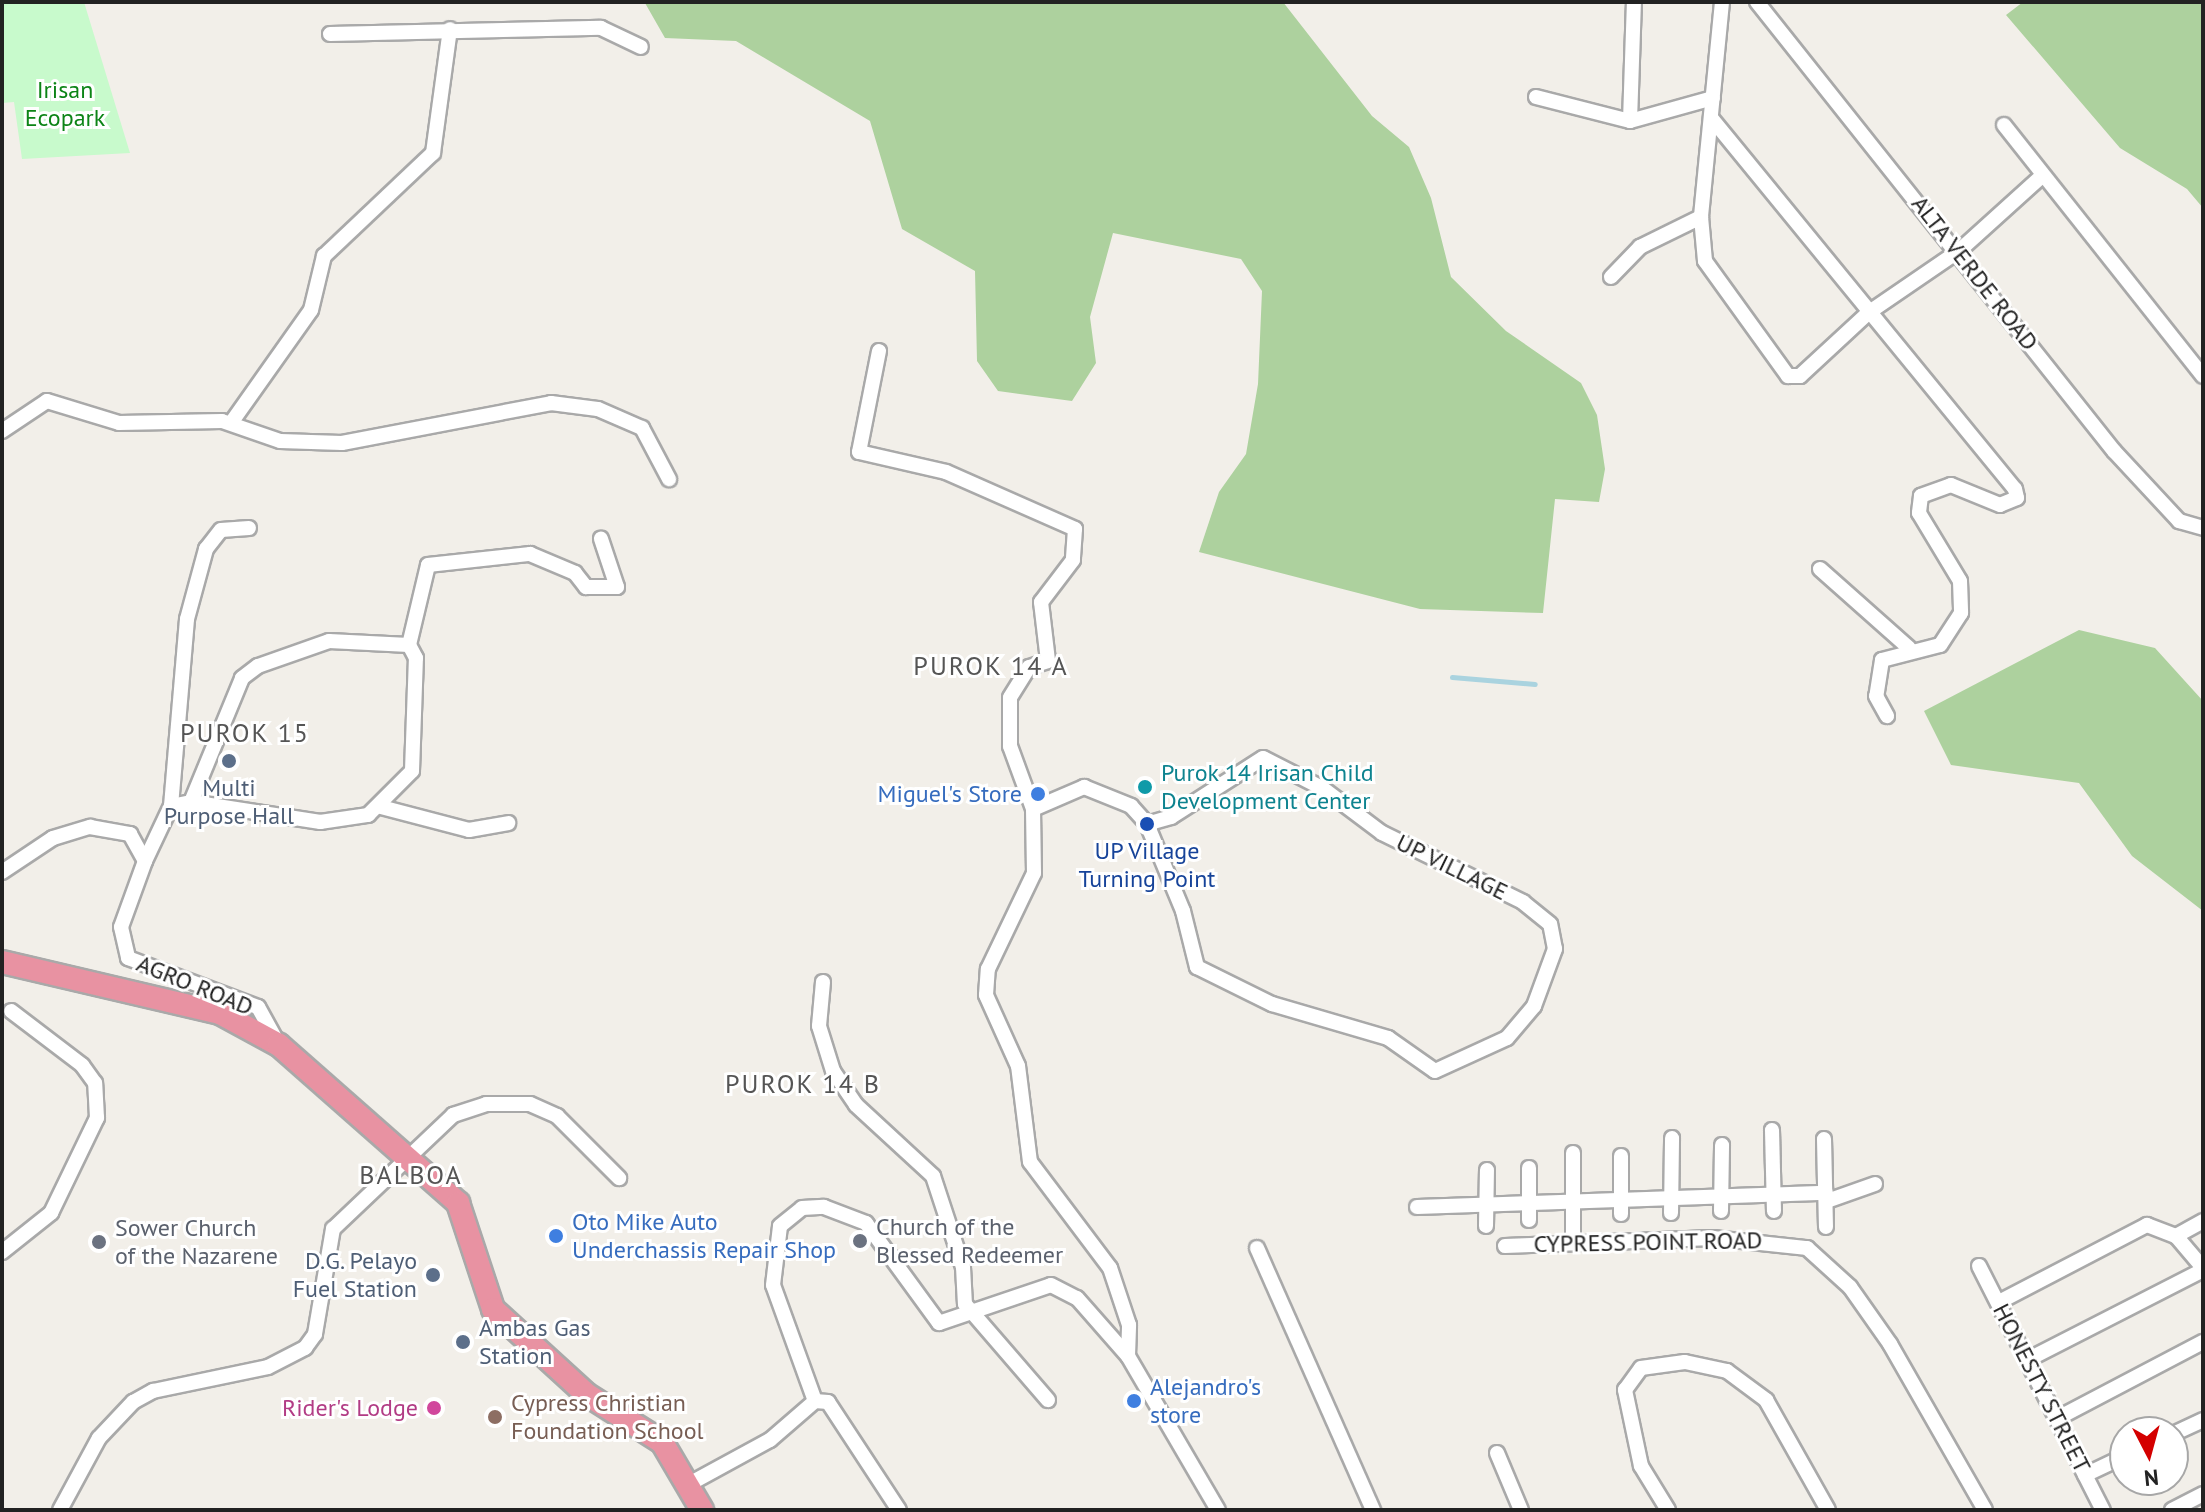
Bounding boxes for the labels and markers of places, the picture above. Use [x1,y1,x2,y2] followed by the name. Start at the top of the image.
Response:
[220,752,238,770] marker: Multi Purpose Hall
[1161,759,1374,815] place label: Purok 14 Irisan Child Development Center
[164,774,294,830] place label: Multi Purpose Hall
[1136,778,1154,796] marker: Purok 14 Irisan Child Development Center
[877,780,1022,808] place label: Miguel's Store
[1029,785,1047,803] marker: Miguel's Store
[1138,815,1156,833] marker: UP Village Turning Point
[1079,837,1215,893] place label: UP Village Turning Point
[572,1208,836,1264] place label: Oto Mike Auto Underchassis Repair Shop
[876,1213,1063,1269] place label: Church of the Blessed Redeemer
[115,1214,278,1270] place label: Sower Church of the Nazarene
[547,1227,565,1245] marker: Oto Mike Auto Underchassis Repair Shop
[851,1232,869,1250] marker: Church of the Blessed Redeemer
[90,1233,108,1251] marker: Sower Church of the Nazarene
[293,1247,417,1303] place label: D.G. Pelayo Fuel Station
[424,1266,442,1284] marker: D.G. Pelayo Fuel Station
[479,1314,591,1370] place label: Ambas Gas Station
[454,1333,472,1351] marker: Ambas Gas Station
[1150,1373,1261,1429] place label: Alejandro's store
[511,1389,704,1445] place label: Cypress Christian Foundation School
[1125,1392,1143,1410] marker: Alejandro's store
[282,1394,418,1422] place label: Rider's Lodge
[425,1399,443,1417] marker: Rider's Lodge
[486,1408,504,1426] marker: Cypress Christian Foundation School

